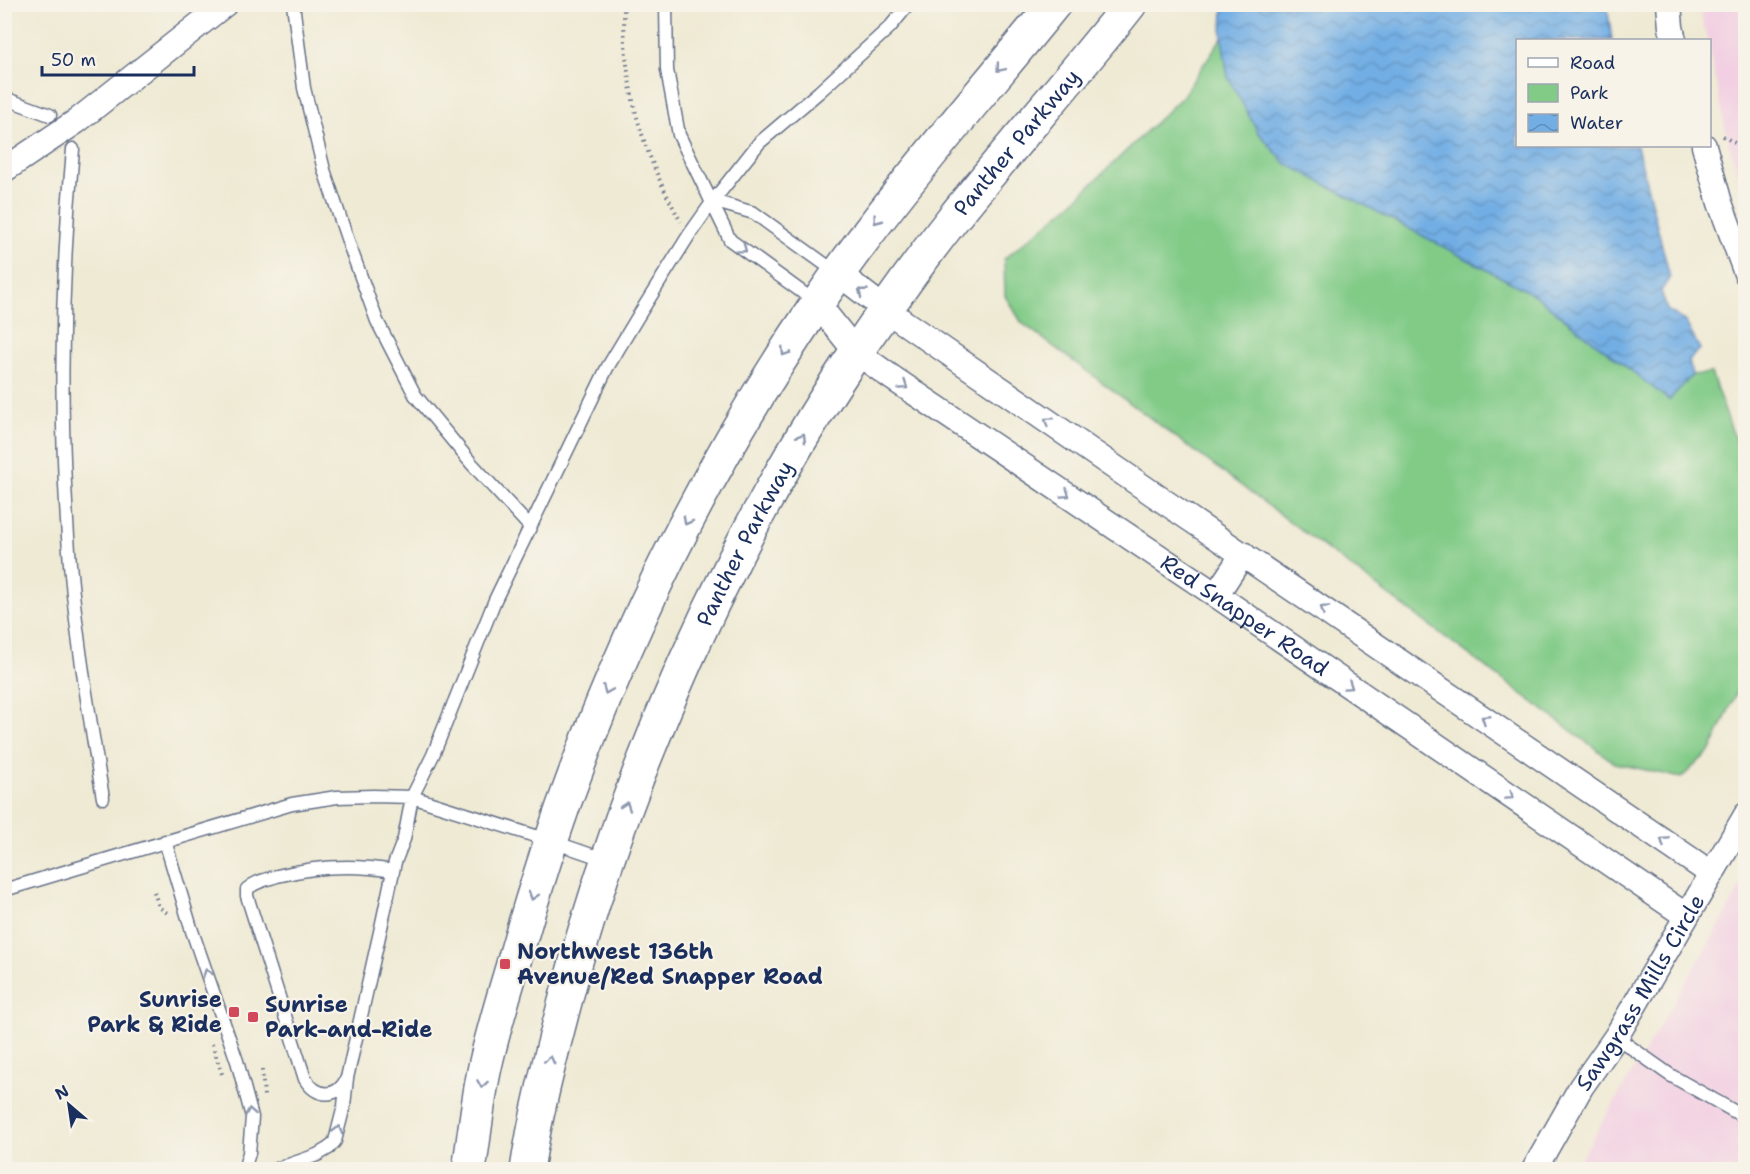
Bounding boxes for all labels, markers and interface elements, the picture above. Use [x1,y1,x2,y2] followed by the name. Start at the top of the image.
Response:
[42,39,194,77] scale bar
[1516,39,1711,147] legend
[51,48,96,72] text: 50 m
[1570,51,1615,75] text: Road
[997,61,1008,72] one-way arrow
[947,63,1087,222] street label: Panther Parkway
[1570,81,1609,105] text: Park
[1570,111,1623,135] text: Water
[874,213,885,224] one-way arrow
[737,242,748,253] one-way arrow
[858,288,869,299] one-way arrow
[782,346,793,357] one-way arrow
[897,379,908,390] one-way arrow
[1043,417,1054,428] one-way arrow
[795,433,807,443] one-way arrow
[690,455,800,631] street label: Panther Parkway
[1059,487,1070,498] one-way arrow
[683,515,694,525] one-way arrow
[1155,548,1334,683] street label: Red Snapper Road
[1320,605,1331,616] one-way arrow
[1342,679,1353,690] one-way arrow
[602,684,614,695] one-way arrow
[1481,715,1492,726] one-way arrow
[1503,789,1514,800] one-way arrow
[619,801,632,812] one-way arrow
[1659,837,1670,848] one-way arrow
[1569,889,1711,1097] street label: Sawgrass Mills Circle
[528,890,540,901] one-way arrow
[517,937,823,991] place label: Northwest 136th Avenue/Red Snapper Road
[498,957,512,971] marker: Northwest 136th Avenue/Red Snapper Road
[201,968,214,979] one-way arrow
[87,985,222,1039] place label: Sunrise Park & Ride
[265,990,432,1044] place label: Sunrise Park-and-Ride
[227,1005,241,1019] marker: Sunrise Park & Ride
[246,1010,260,1024] marker: Sunrise Park-and-Ride
[543,1055,556,1065] one-way arrow
[39,1075,99,1135] north arrow
[51,1080,73,1105] text: N
[477,1080,489,1089] one-way arrow
[244,1107,256,1117] one-way arrow
[331,1125,343,1136] one-way arrow

